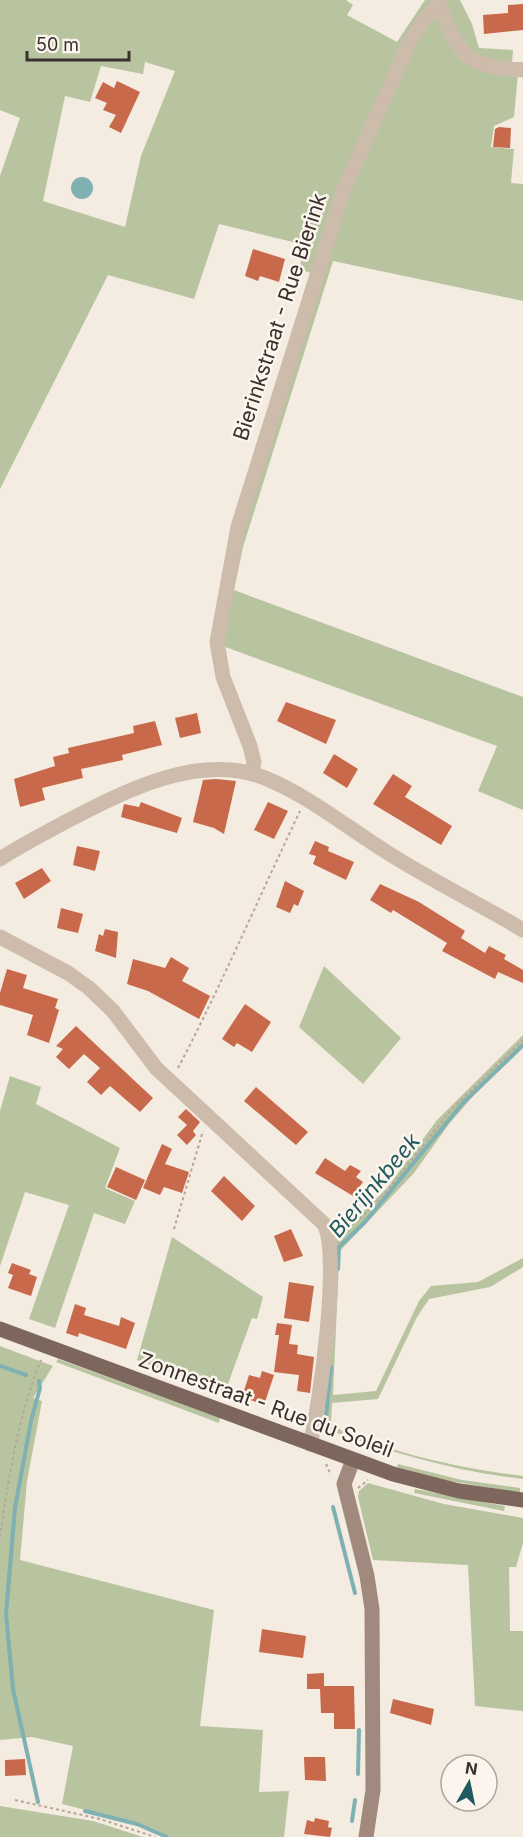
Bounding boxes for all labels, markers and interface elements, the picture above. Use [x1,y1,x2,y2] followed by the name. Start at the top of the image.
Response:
[27,24,129,62] scale bar
[36,34,79,55] text: 50 m
[228,190,332,444] street label: Bierinkstraat - Rue Bierink
[323,1127,426,1242] water label: Bierijnkbeek
[135,1347,397,1462] street label: Zonnestraat - Rue du Soleil
[439,1753,499,1813] north arrow
[464,1757,479,1779] text: N

